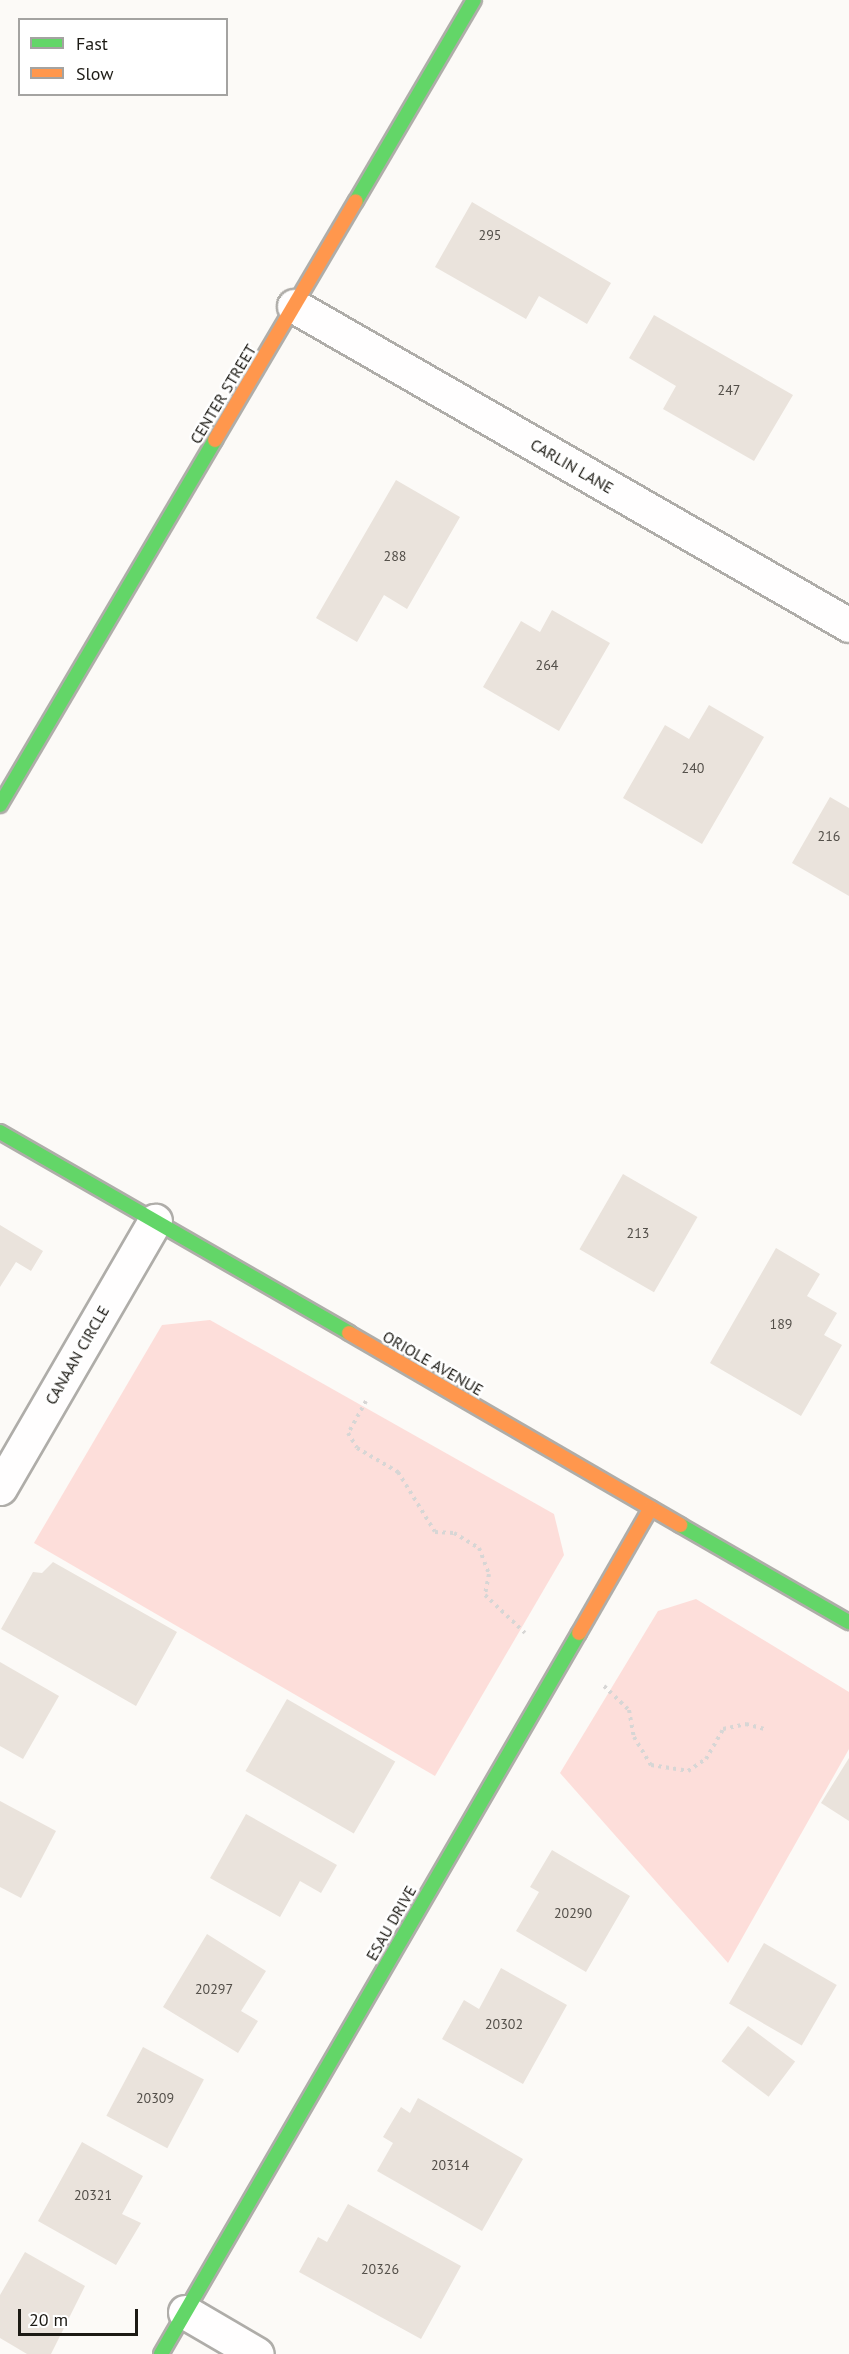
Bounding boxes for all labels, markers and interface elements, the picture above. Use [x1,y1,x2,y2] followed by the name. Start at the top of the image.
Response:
[18,18,228,96] legend
[76,32,108,55] text: Fast
[76,62,114,85] text: Slow
[479,227,501,243] house number: 295
[186,341,260,447] street label: CENTER STREET
[718,382,740,398] house number: 247
[527,435,617,497] street label: CARLIN LANE
[384,548,406,564] house number: 288
[536,657,558,673] house number: 264
[682,760,704,776] house number: 240
[818,828,840,844] house number: 216
[627,1225,649,1241] house number: 213
[41,1302,113,1408] street label: CANAAN CIRCLE
[770,1316,792,1332] house number: 189
[379,1326,487,1400] street label: ORIOLE AVENUE
[362,1882,420,1964] street label: ESAU DRIVE
[554,1905,592,1921] house number: 20290
[195,1981,233,1997] house number: 20297
[485,2016,523,2032] house number: 20302
[136,2090,174,2106] house number: 20309
[431,2157,469,2173] house number: 20314
[74,2187,112,2203] house number: 20321
[361,2261,399,2277] house number: 20326
[21,2297,141,2335] scale bar
[29,2308,68,2331] text: 20 m

